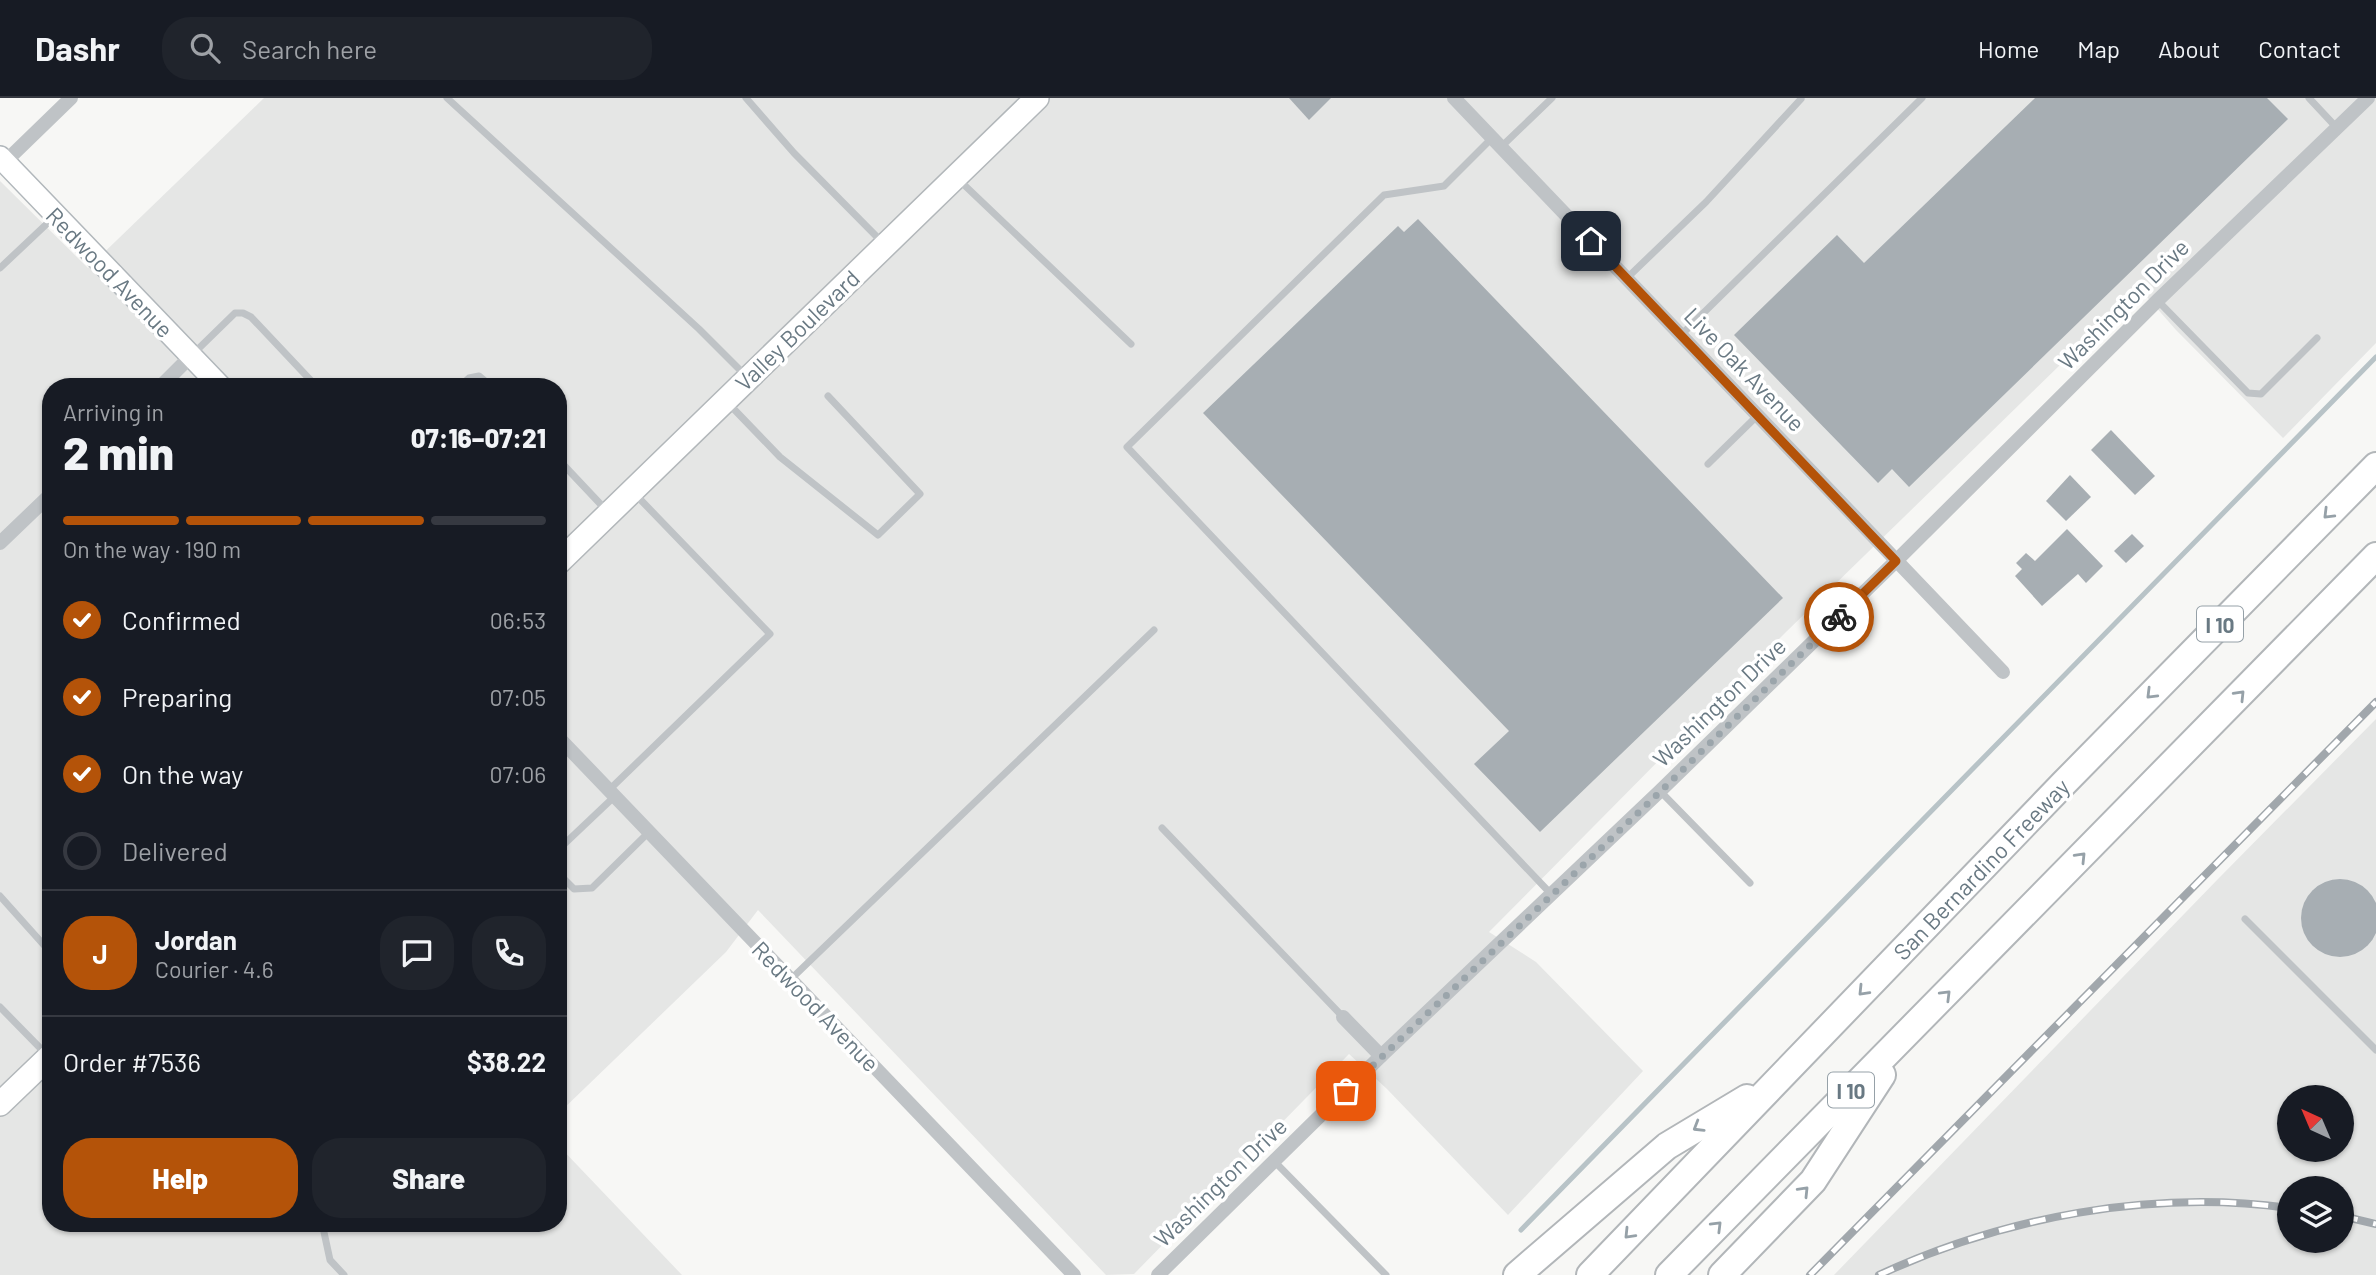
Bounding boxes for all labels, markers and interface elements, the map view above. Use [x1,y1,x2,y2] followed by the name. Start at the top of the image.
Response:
[162,17,652,80] search box
[35,28,120,68] text: Dashr
[186,29,224,67] icon: search
[242,33,377,64] text: Search here
[1978,34,2039,63] text: Home
[2077,34,2120,63] text: Map
[2158,34,2220,63] text: About
[2258,34,2341,63] text: Contact
[41,201,179,343] street label: Redwood Avenue
[1561,211,1621,271] pin
[1572,222,1610,260] icon: home
[2052,233,2194,375] street label: Washington Drive
[729,264,865,396] street label: Valley Boulevard
[1679,301,1811,437] street label: Live Oak Avenue
[63,398,164,426] text: Arriving in
[411,422,546,453] text: 07:16–07:21
[63,424,174,479] text: 2 min
[2323,506,2336,519] one-way arrow
[63,535,241,563] text: On the way · 190 m
[1804,582,1874,652] courier
[1820,598,1858,636] icon: bike
[63,601,101,639] icon: check
[122,604,241,635] text: Confirmed
[490,606,546,634] text: 06:53
[2197,606,2243,642] road number: I 10
[1647,632,1791,772] street label: Washington Drive
[63,678,101,716] icon: check
[122,681,232,712] text: Preparing
[490,683,546,711] text: 07:05
[2147,685,2160,698] one-way arrow
[2231,690,2244,703] one-way arrow
[63,755,101,793] icon: check
[122,758,243,789] text: On the way
[489,760,546,788] text: 07:06
[1887,772,2075,965] street label: San Bernardino Freeway
[122,835,228,866] text: Delivered
[2072,853,2085,866] one-way arrow
[380,916,454,990] button: chat
[472,916,546,990] button: phone
[155,924,237,955] text: Jordan
[747,935,885,1077] street label: Redwood Avenue
[92,938,108,969] text: J
[155,955,274,983] text: Courier · 4.6
[1859,982,1872,995] one-way arrow
[1937,990,1950,1003] one-way arrow
[63,1046,201,1077] text: Order #7536
[467,1046,546,1077] text: $38.22
[1316,1061,1376,1121] pin
[1327,1072,1365,1110] icon: bag
[1828,1072,1874,1108] road number: I 10
[2277,1085,2354,1162] north arrow
[2277,1085,2354,1253] map controls
[1148,1112,1292,1252] street label: Washington Drive
[1693,1119,1706,1132] one-way arrow
[63,1138,298,1218] button: Help
[312,1138,546,1218] button: Share
[2277,1176,2354,1253] button: layers
[1796,1186,1809,1199] one-way arrow
[1709,1222,1722,1235] one-way arrow
[1624,1226,1637,1239] one-way arrow

